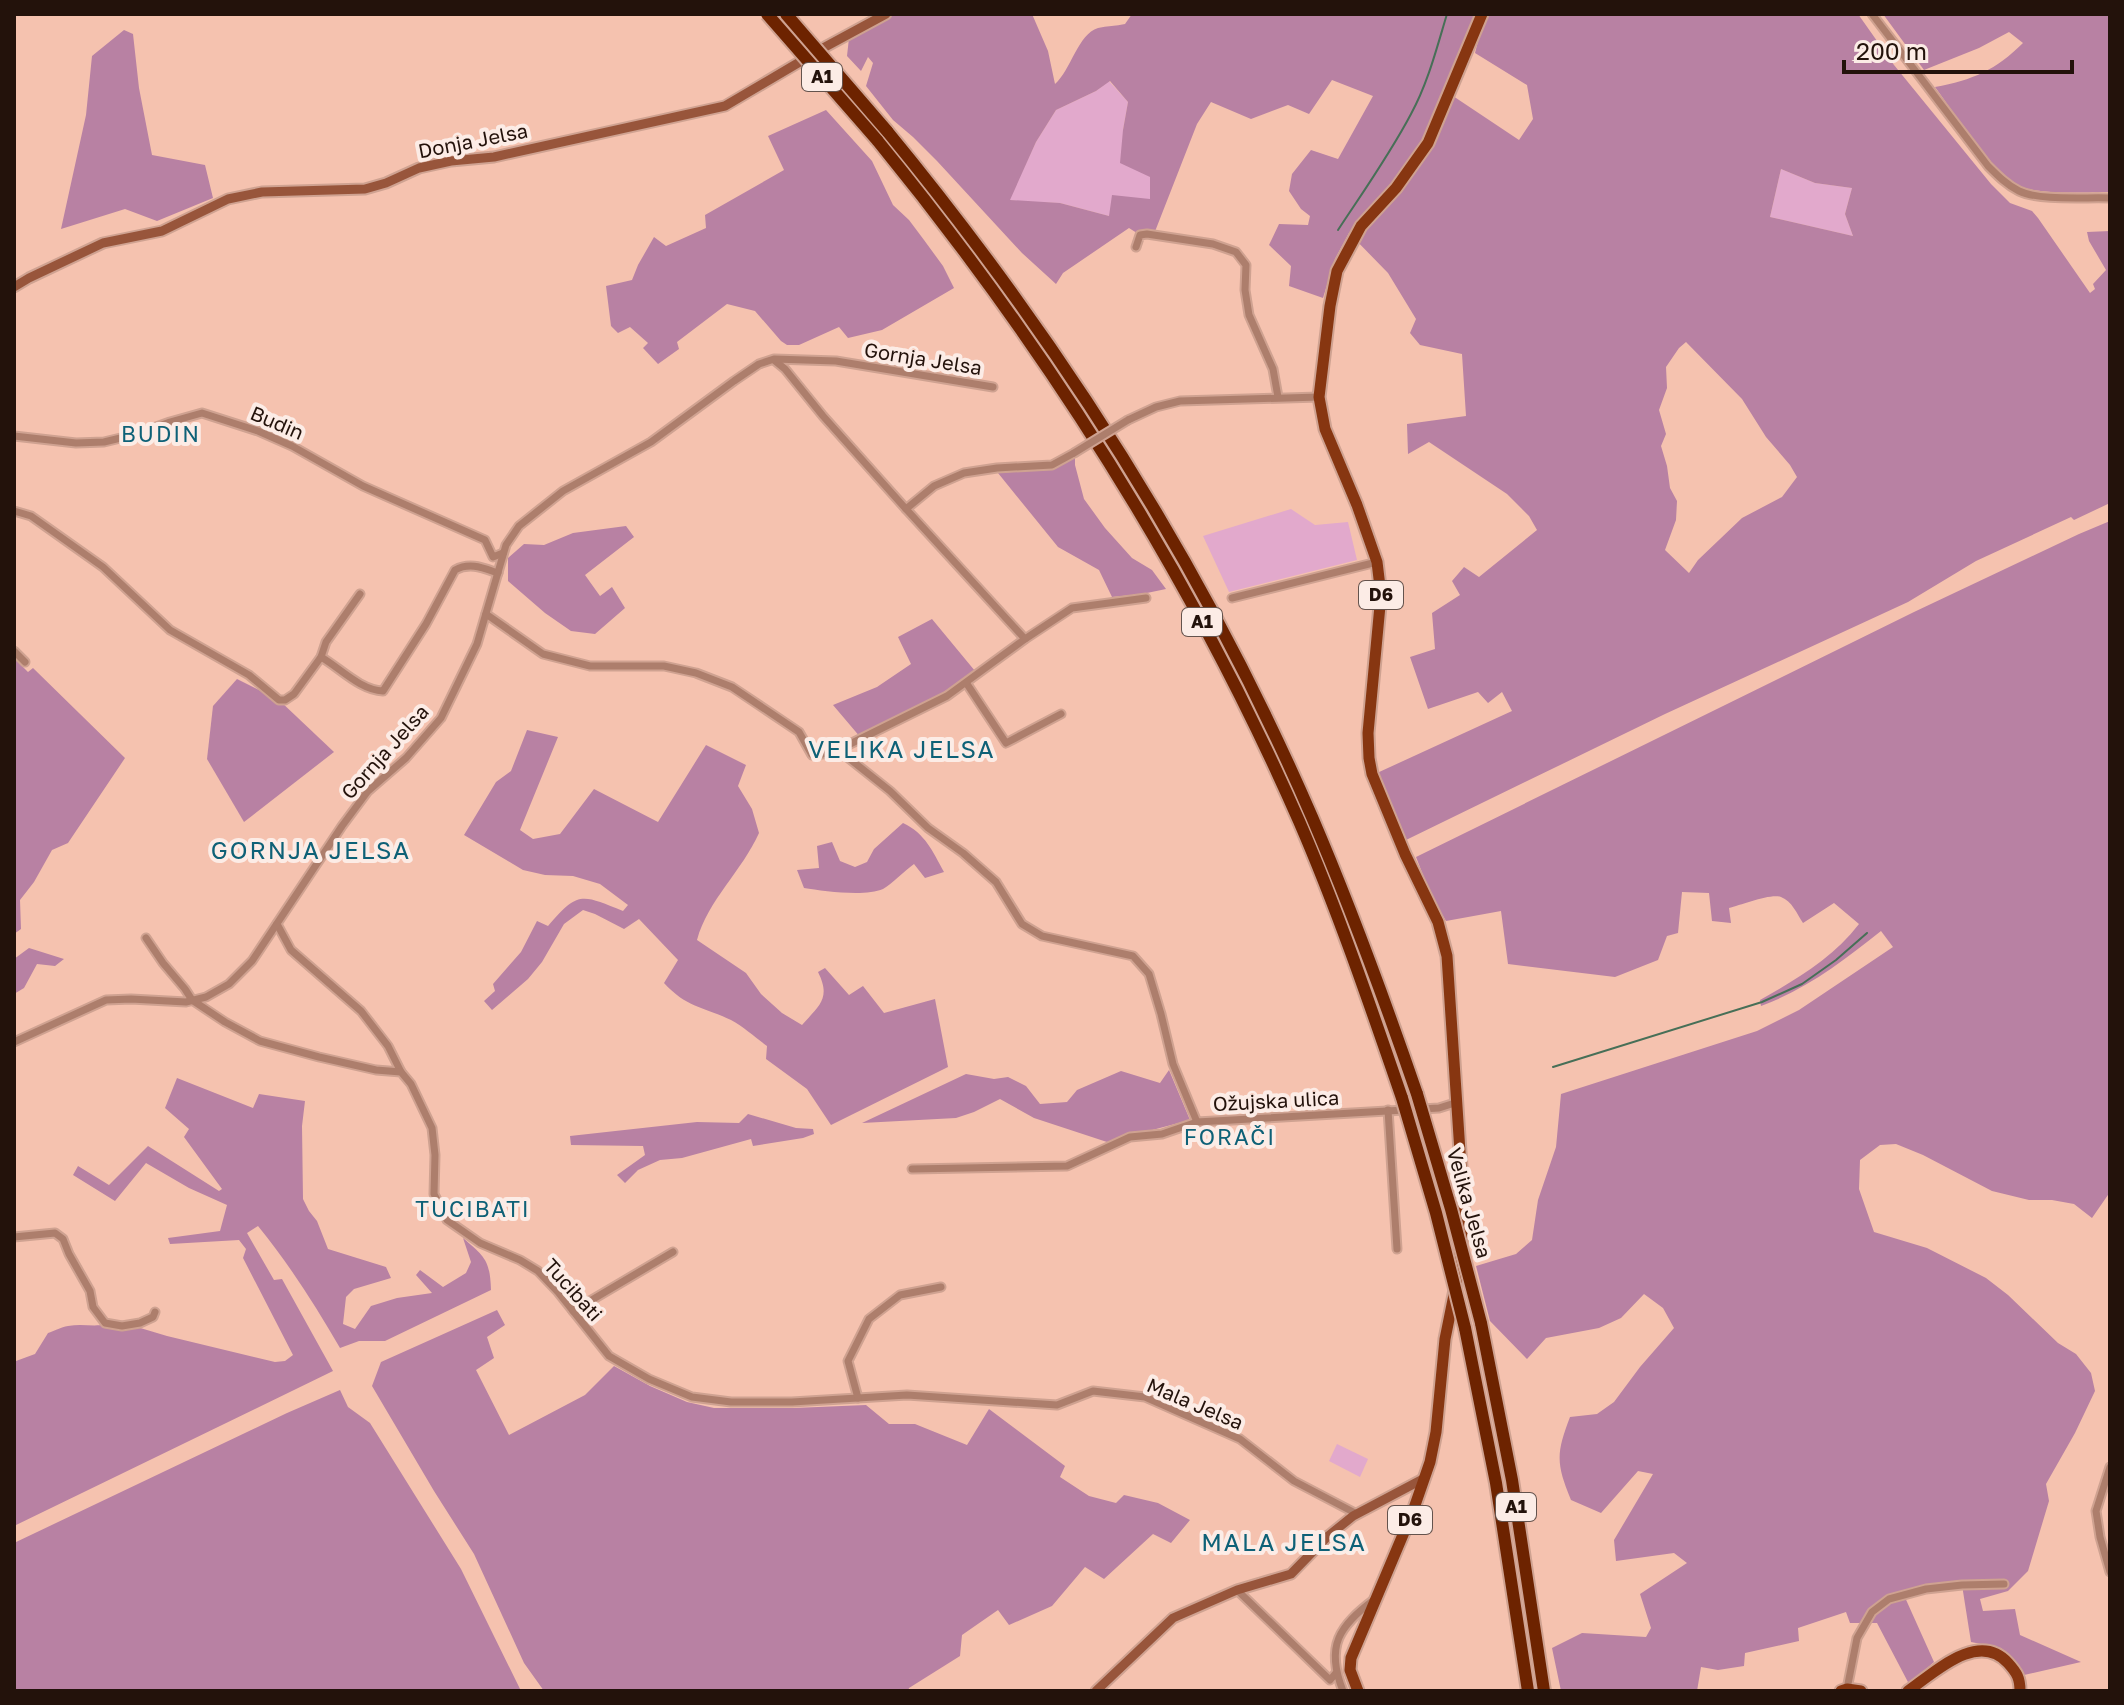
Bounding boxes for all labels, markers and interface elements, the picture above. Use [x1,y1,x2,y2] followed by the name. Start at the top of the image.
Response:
[1844,24,2072,74] scale bar
[1856,36,1927,65] text: 200 m
[802,63,842,91] road number: A1
[416,118,530,162] street label: Donja Jelsa
[863,337,984,379] street label: Gornja Jelsa
[247,400,308,444] street label: Budin
[121,420,201,447] district label: BUDIN
[1359,581,1403,609] road number: D6
[1182,608,1222,636] road number: A1
[336,699,433,804] street label: Gornja Jelsa
[808,734,996,763] district label: VELIKA JELSA
[211,835,411,864] district label: GORNJA JELSA
[1212,1085,1340,1115] street label: Ožujska ulica
[1184,1123,1276,1150] district label: FORAČI
[1443,1145,1497,1261] street label: Velika Jelsa
[415,1195,531,1222] district label: TUCIBATI
[539,1253,608,1326] street label: Tucibati
[1144,1372,1247,1434] street label: Mala Jelsa
[1496,1493,1536,1521] road number: A1
[1388,1506,1432,1534] road number: D6
[1201,1527,1367,1556] district label: MALA JELSA

